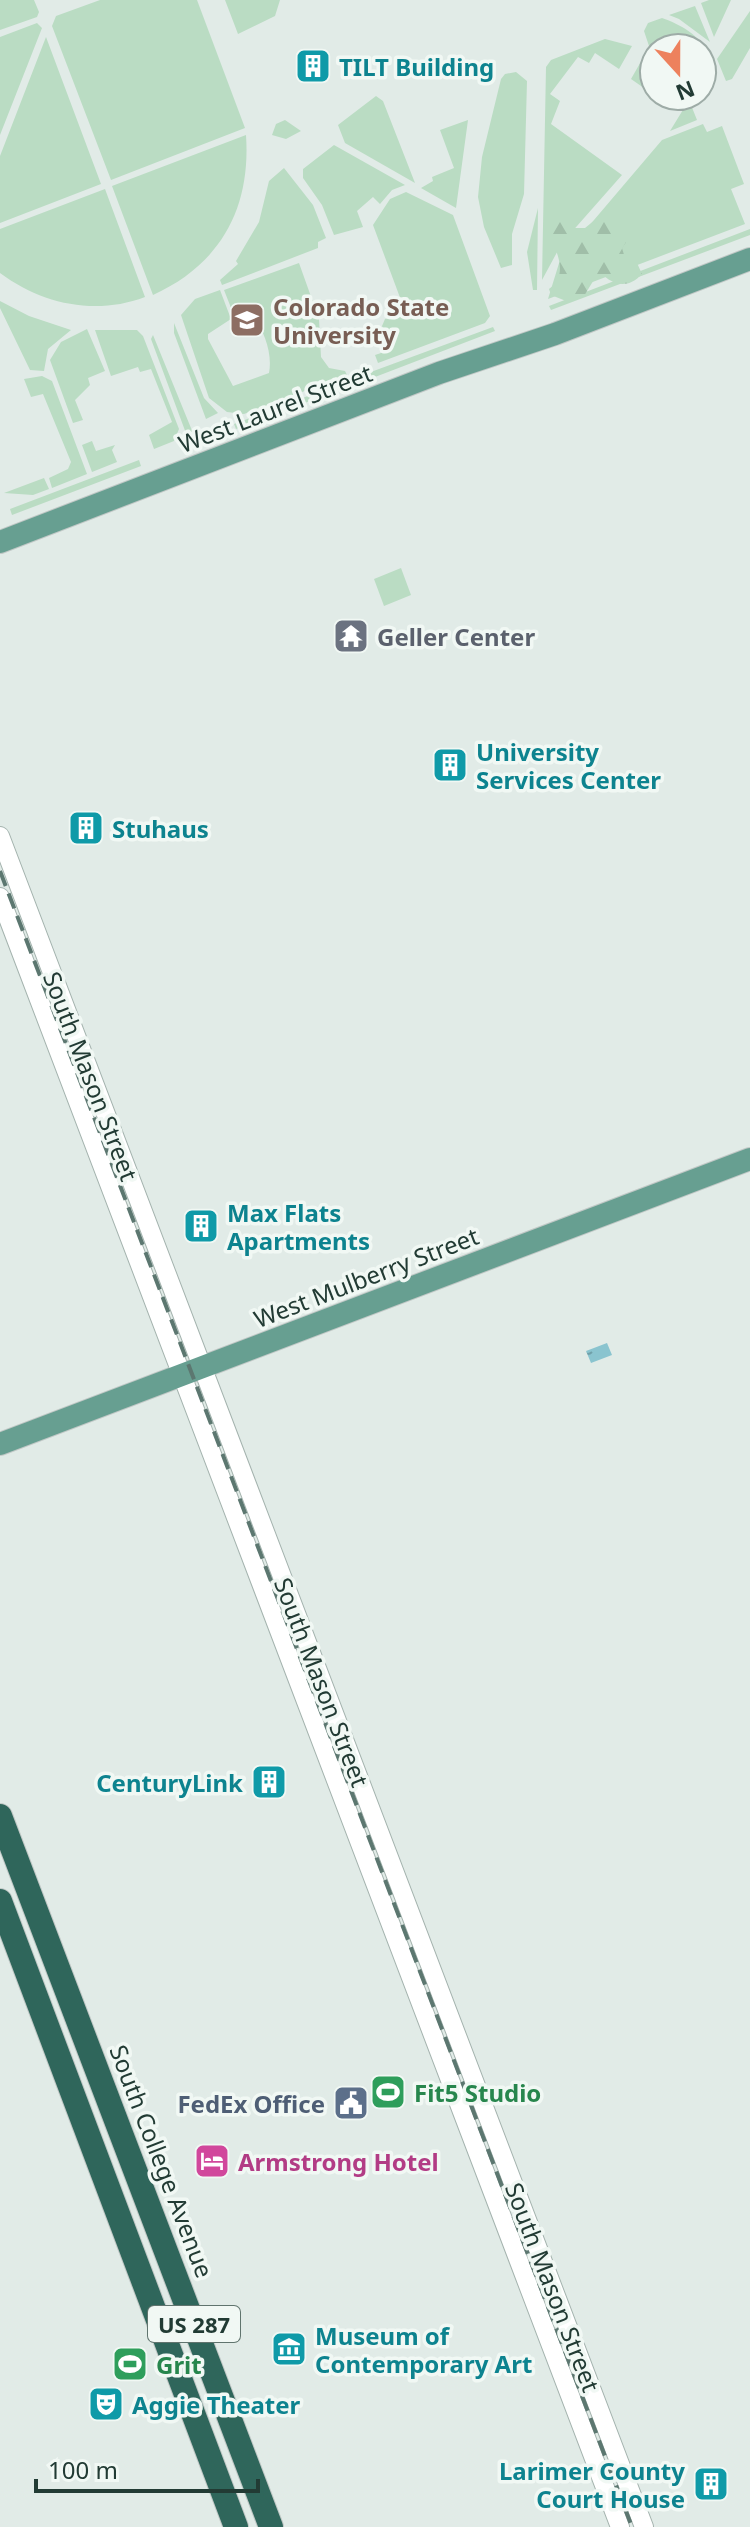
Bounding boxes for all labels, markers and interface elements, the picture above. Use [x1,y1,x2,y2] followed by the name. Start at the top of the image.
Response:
[638,32,718,112] north arrow
[294,47,332,85] building icon: TILT Building
[339,50,494,83] place label: TILT Building
[672,74,699,109] text: N
[273,290,449,351] place label: Colorado State University
[228,301,266,339] school or university icon: Colorado State University
[173,356,377,460] street label: West Laurel Street
[332,617,370,655] temple icon: Geller Center
[377,620,535,653] place label: Geller Center
[476,735,661,796] place label: University Services Center
[431,746,469,784] building icon: University Services Center
[67,809,105,847] building icon: Stuhaus
[112,812,209,845] place label: Stuhaus
[36,967,146,1186] street label: South Mason Street
[227,1196,370,1257] place label: Max Flats Apartments
[182,1207,220,1245] building icon: Max Flats Apartments
[249,1219,483,1335] street label: West Mulberry Street
[267,1573,377,1792] street label: South Mason Street
[250,1763,288,1801] building icon: CenturyLink
[96,1766,243,1799] place label: CenturyLink
[102,2040,222,2282] street label: South College Avenue
[369,2073,407,2111] sports icon: Fit5 Studio
[414,2076,541,2109] place label: Fit5 Studio
[332,2084,370,2122] public building icon: FedEx Office
[177,2087,325,2120] place label: FedEx Office
[193,2142,231,2180] hotel icon: Armstrong Hotel
[238,2145,439,2178] place label: Armstrong Hotel
[498,2178,608,2397] street label: South Mason Street
[148,2306,240,2342] road number: US 287
[315,2319,532,2380] place label: Museum of Contemporary Art
[270,2330,308,2368] museum icon: Museum of Contemporary Art
[111,2345,149,2383] sports icon: Grit
[156,2348,202,2381] place label: Grit
[87,2385,125,2423] theatre icon: Aggie Theater
[132,2388,301,2421] place label: Aggie Theater
[36,2443,258,2493] scale bar
[48,2453,118,2486] text: 100 m
[499,2454,685,2515] place label: Larimer County Court House
[692,2465,730,2503] building icon: Larimer County Court House

